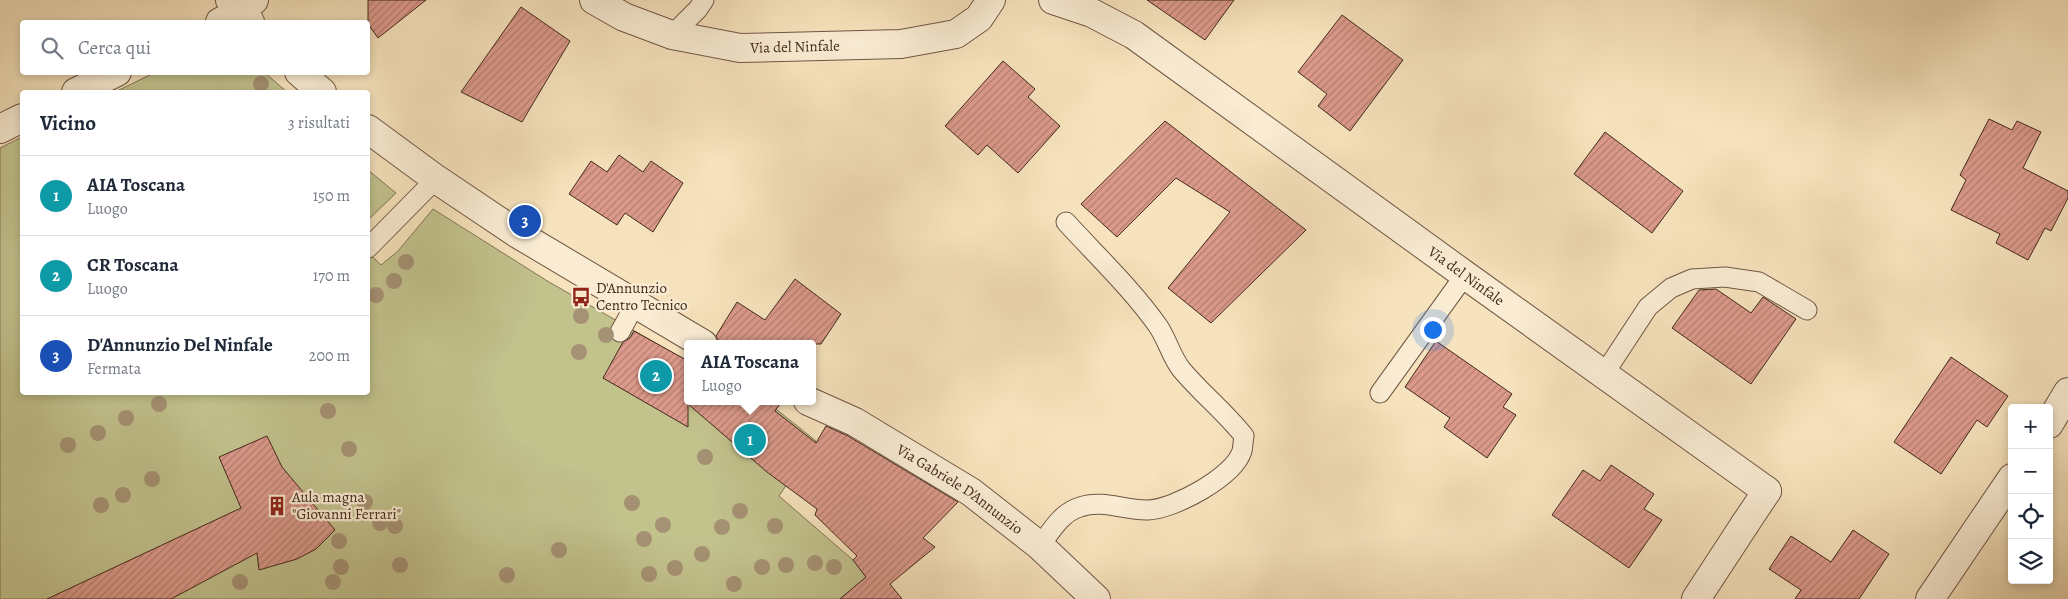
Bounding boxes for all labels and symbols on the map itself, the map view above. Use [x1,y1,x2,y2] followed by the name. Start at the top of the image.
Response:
[749,36,840,58] street label: Via del Ninfale
[509,202,541,240] pin: 3
[1423,241,1509,310] street label: Via del Ninfale
[596,278,687,315] place label: D'Annunzio Centro Tecnico
[570,286,592,308] bus stop icon: D'Annunzio Centro Tecnico
[1420,317,1446,343] your location
[640,357,672,395] pin: 2
[734,421,766,459] pin: 1
[892,439,1027,539] street label: Via Gabriele D'Annunzio
[291,487,401,524] place label: Aula magna "Giovanni Ferrari"
[266,495,288,517] building icon: Aula magna "Giovanni Ferrari"

